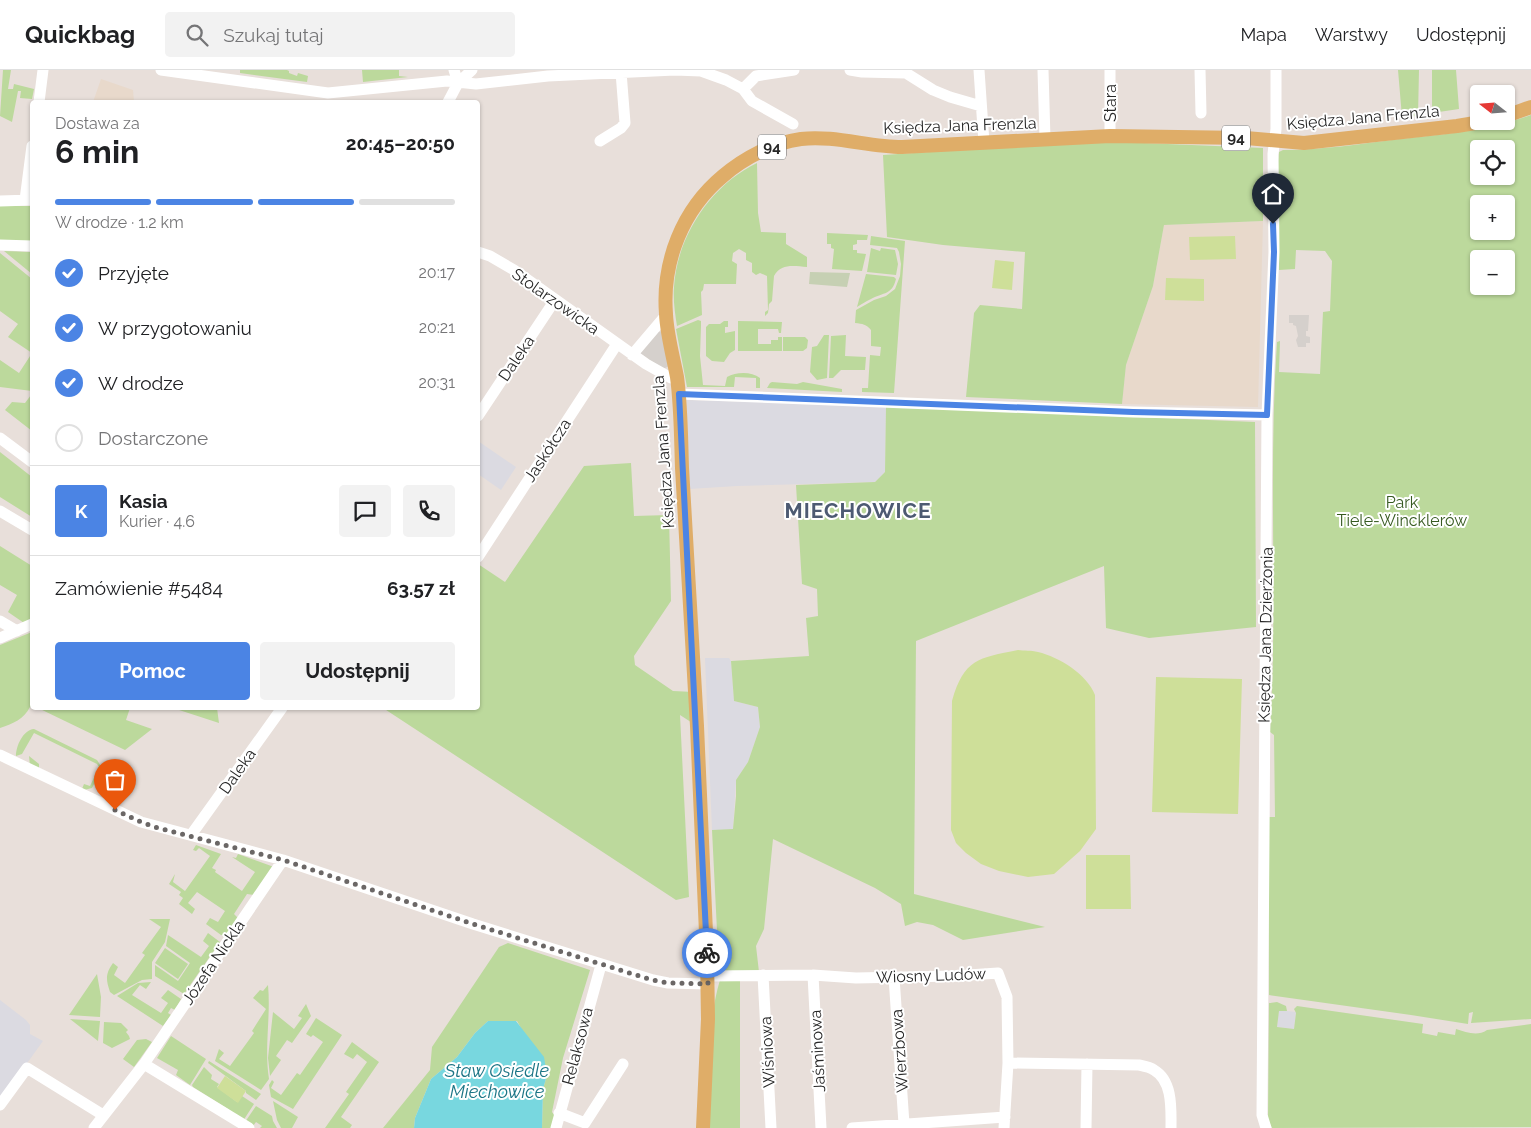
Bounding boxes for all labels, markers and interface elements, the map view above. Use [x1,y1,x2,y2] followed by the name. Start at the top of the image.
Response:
[165,12,515,57] search box
[25,20,135,49] text: Quickbag
[183,21,211,49] icon: search
[223,24,324,46] text: Szukaj tutaj
[1240,24,1287,45] text: Mapa
[1315,24,1388,45] text: Warstwy
[1416,24,1506,45] text: Udostępnij
[1101,84,1120,122] street label: Stara
[1470,85,1515,130] north arrow
[1470,85,1515,295] map controls
[1286,101,1440,134] street label: Księdza Jana Frenzla
[883,113,1037,138] street label: Księdza Jana Frenzla
[55,114,140,133] text: Dostawa za
[1222,126,1250,150] road number: 94
[346,132,455,154] text: 20:45–20:50
[55,133,139,170] text: 6 min
[758,134,786,160] road number: 94
[1470,140,1515,185] button: locate
[1252,173,1294,224] pin
[1259,180,1287,208] icon: home
[1470,195,1515,240] button: +
[55,213,184,232] text: W drodze · 1.2 km
[1470,250,1515,295] button: −
[55,259,83,287] icon: check
[98,262,169,284] text: Przyjęte
[419,263,455,282] text: 20:17
[508,264,603,339] street label: Stolarzowicka
[55,314,83,342] icon: check
[98,317,252,339] text: W przygotowaniu
[419,318,455,337] text: 20:21
[494,332,539,385] street label: Daleka
[55,369,83,397] icon: check
[98,372,184,394] text: W drodze
[418,373,455,392] text: 20:31
[649,375,678,529] street label: Księdza Jana Frenzla
[520,415,575,485] street label: Jaskółcza
[98,427,208,449] text: Dostarczone
[339,485,391,537] button: chat
[403,485,455,537] button: phone
[119,490,168,512] text: Kasia
[1337,493,1467,530] park label: Park Tiele-Wincklerów
[784,498,932,523] district label: MIECHOWICE
[75,500,87,522] text: K
[119,512,195,531] text: Kurier · 4.6
[1254,547,1277,723] street label: Księdza Jana Dzierżonia
[55,577,223,599] text: Zamówienie #5484
[387,577,455,599] text: 63.57 zł
[55,642,250,700] button: Pomoc
[260,642,455,700] button: Udostępnij
[215,745,260,798] street label: Daleka
[94,759,136,810] pin
[101,766,129,794] icon: bag
[178,916,249,1008] street label: Józefa Nickla
[682,928,732,978] courier
[693,939,721,967] icon: bike
[876,964,986,987] street label: Wiosny Ludów
[558,1005,597,1087] street label: Relaksowa
[806,1009,829,1093] street label: Jaśminowa
[887,1009,912,1093] street label: Wierzbowa
[756,1016,779,1088] street label: Wiśniowa
[444,1060,550,1102] water label: Staw Osiedle Miechowice

